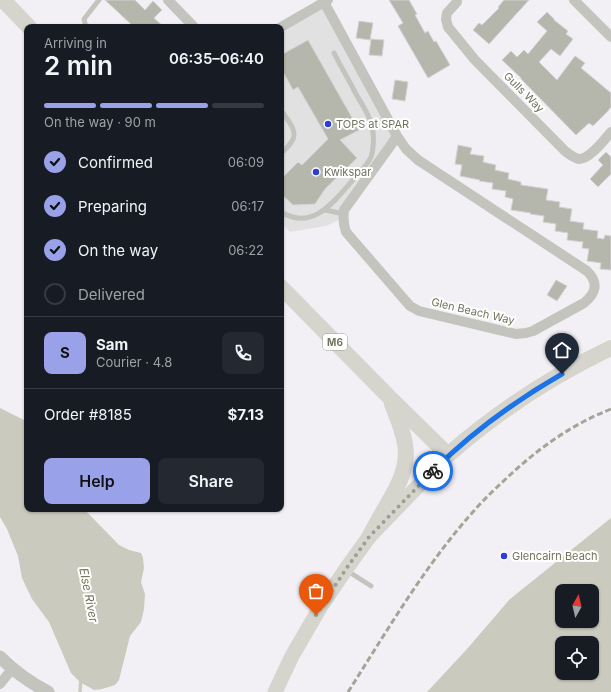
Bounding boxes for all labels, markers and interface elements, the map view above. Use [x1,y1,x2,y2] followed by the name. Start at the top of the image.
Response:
[44,35,107,51] text: Arriving in
[169,49,264,68] text: 06:35–06:40
[44,50,113,81] text: 2 min
[501,69,547,115] street label: Gulls Way
[44,114,156,130] text: On the way · 90 m
[336,117,409,131] place label: TOPS at SPAR
[323,119,333,129] marker: TOPS at SPAR
[44,151,66,173] icon: check
[78,153,153,172] text: Confirmed
[228,154,264,170] text: 06:09
[324,165,371,179] place label: Kwikspar
[311,167,321,177] marker: Kwikspar
[44,195,66,217] icon: check
[78,197,147,216] text: Preparing
[231,198,264,214] text: 06:17
[44,239,66,261] icon: check
[78,241,158,260] text: On the way
[228,242,264,258] text: 06:22
[78,285,145,304] text: Delivered
[430,295,516,327] street label: Glen Beach Way
[222,332,264,374] button: phone
[545,333,579,374] pin
[323,334,347,350] road number: M6
[96,335,128,354] text: Sam
[551,339,573,361] icon: home
[60,343,70,362] text: S
[96,354,172,370] text: Courier · 4.8
[44,405,132,424] text: Order #8185
[228,405,264,424] text: $7.13
[413,451,453,491] courier
[44,458,150,504] button: Help
[158,458,264,504] button: Share
[422,460,444,482] icon: bike
[512,549,598,563] place label: Glencairn Beach
[499,551,509,561] marker: Glencairn Beach
[76,566,102,624] water label: Else River
[299,574,333,615] pin
[305,580,327,602] icon: bag
[555,584,599,628] north arrow
[555,584,599,680] map controls
[555,636,599,680] button: locate

